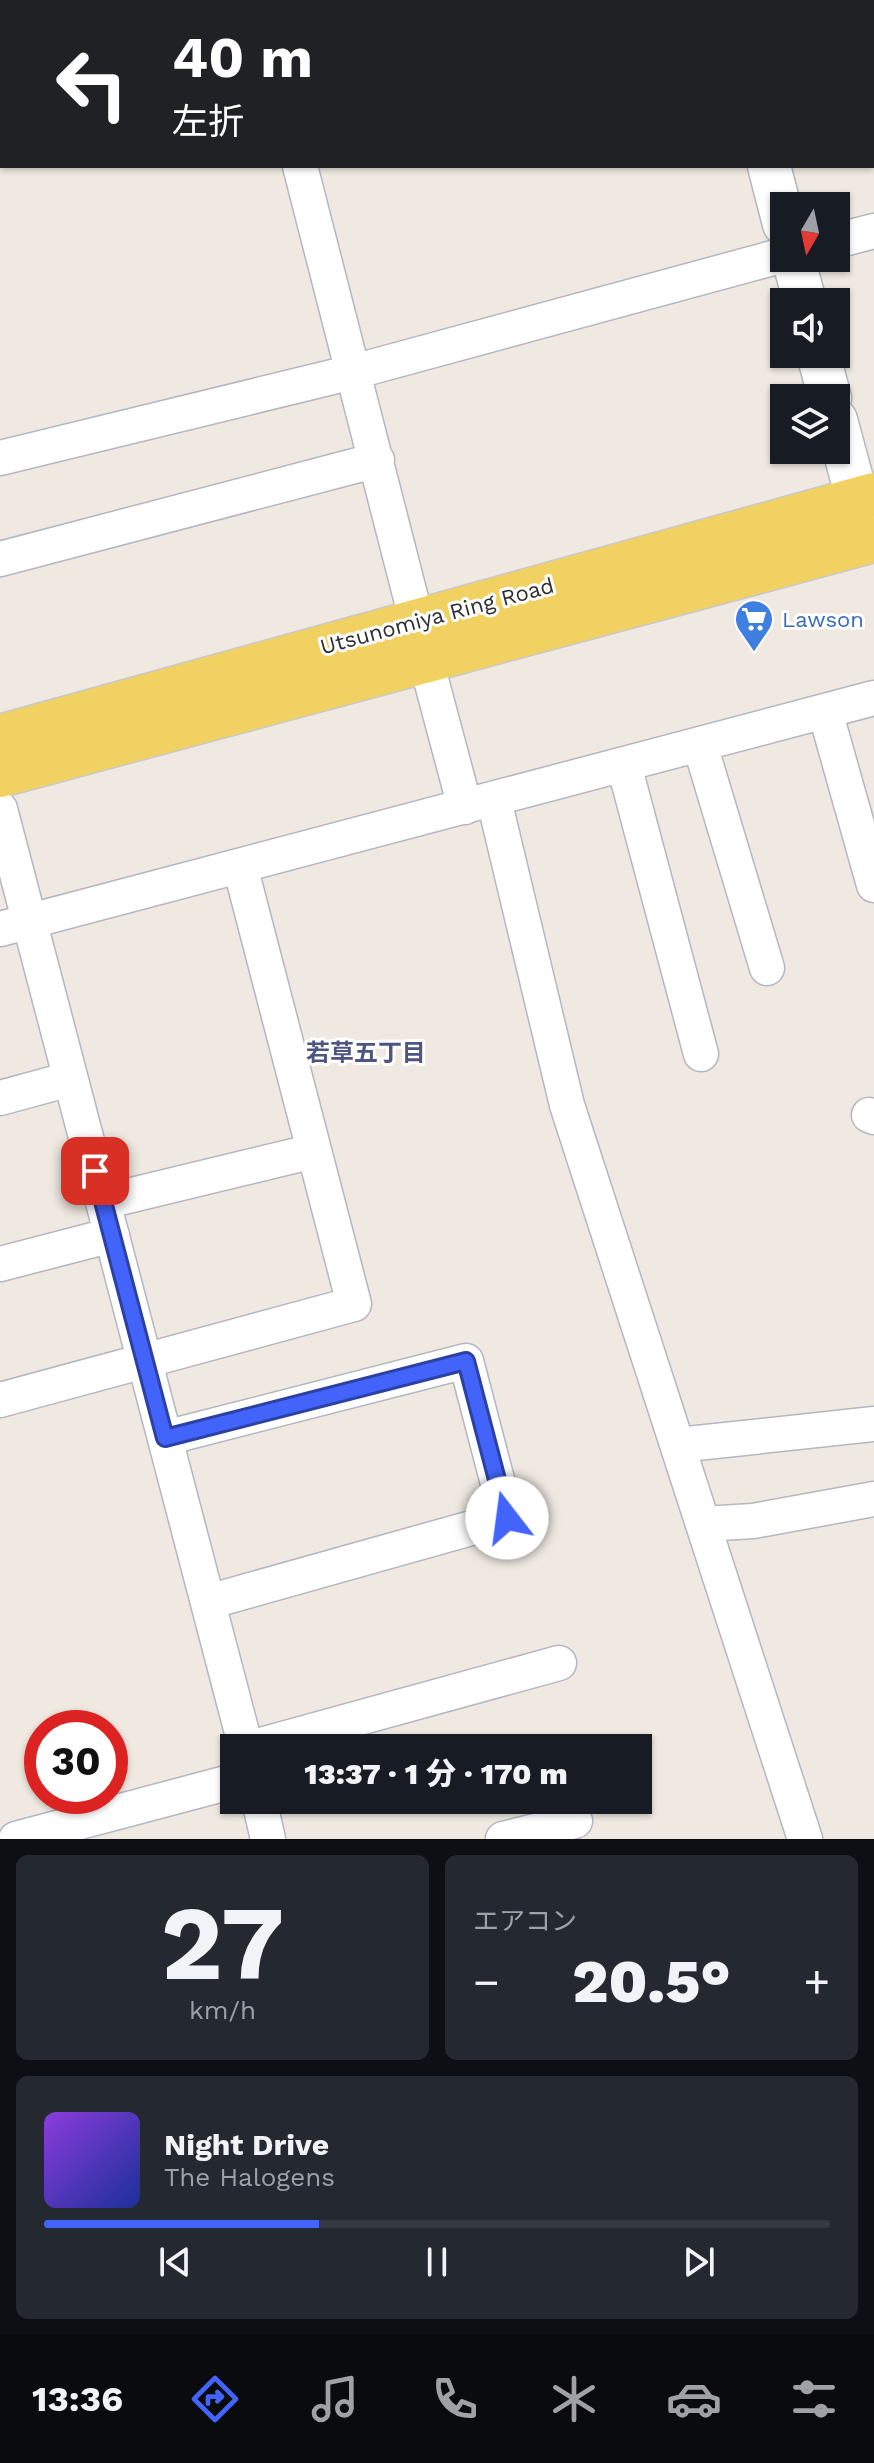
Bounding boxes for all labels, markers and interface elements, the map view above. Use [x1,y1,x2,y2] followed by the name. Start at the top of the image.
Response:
[172,25,313,91] text: 40 m
[40,32,144,136] icon: left
[172,101,244,143] text: 左折
[770,192,850,272] north arrow
[770,192,850,464] map controls
[770,288,850,368] button: sound
[770,384,850,464] button: layers
[317,573,557,659] street label: Utsunomiya Ring Road
[733,598,775,653] supermarket icon: Lawson
[782,607,864,632] place label: Lawson
[306,1039,426,1067] district label: 若草五丁目
[61,1137,129,1205] pin
[73,1149,117,1193] icon: arrive
[465,1476,549,1560] position arrow
[24,1710,128,1814] speed limit sign: 30
[304,1756,568,1791] text: 13:37 · 1 分 · 170 m
[161,1882,284,2004] text: 27
[473,1906,577,1936] text: エアコン
[572,1946,731,2017] text: 20.5°
[473,1956,500,2008] text: −
[803,1956,830,2008] text: +
[189,1995,256,2025] text: km/h
[164,2127,329,2162] text: Night Drive
[164,2162,335,2192] text: The Halogens
[153,2240,197,2284] icon: previous
[415,2240,459,2284] icon: pause
[677,2240,721,2284] icon: next
[187,2371,243,2427] icon: directions
[307,2371,363,2427] icon: music
[427,2371,483,2427] icon: phone
[546,2371,602,2427] icon: climate
[666,2371,722,2427] icon: car
[786,2371,842,2427] icon: filters
[32,2378,123,2420] text: 13:36

